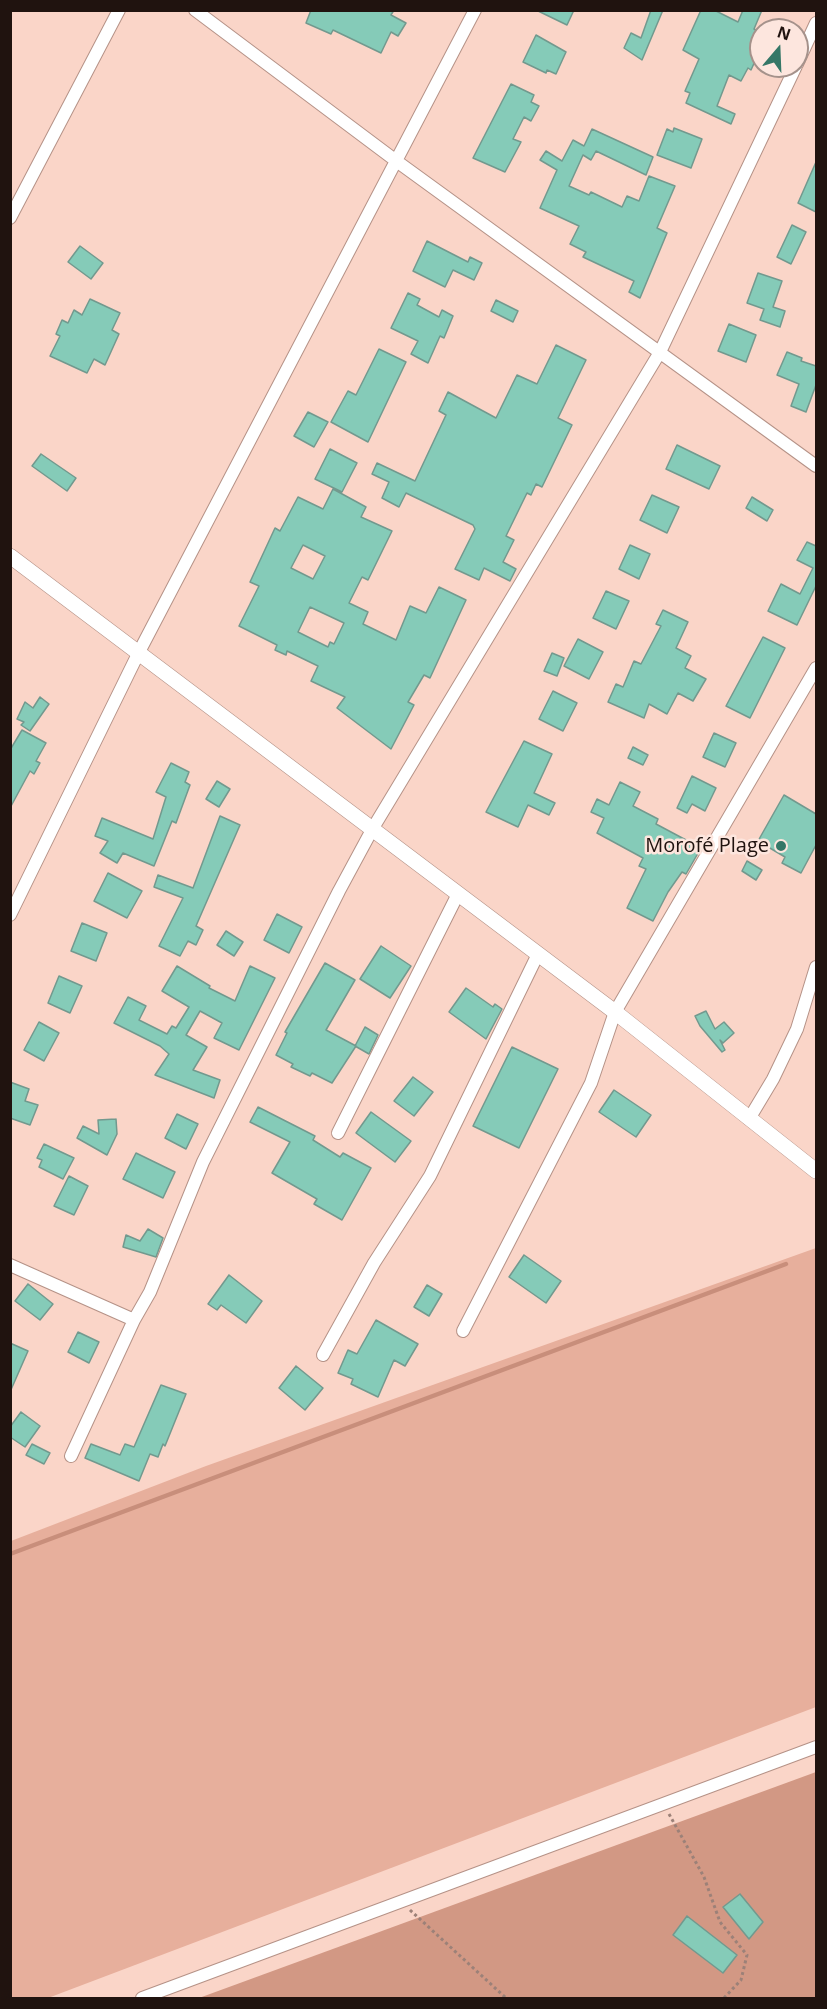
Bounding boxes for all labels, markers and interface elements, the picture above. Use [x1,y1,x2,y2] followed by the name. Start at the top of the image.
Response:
[749,18,809,78] north arrow
[774,20,794,45] text: N
[645,834,769,858] place label: Morofé Plage
[774,839,788,853] marker: Morofé Plage

